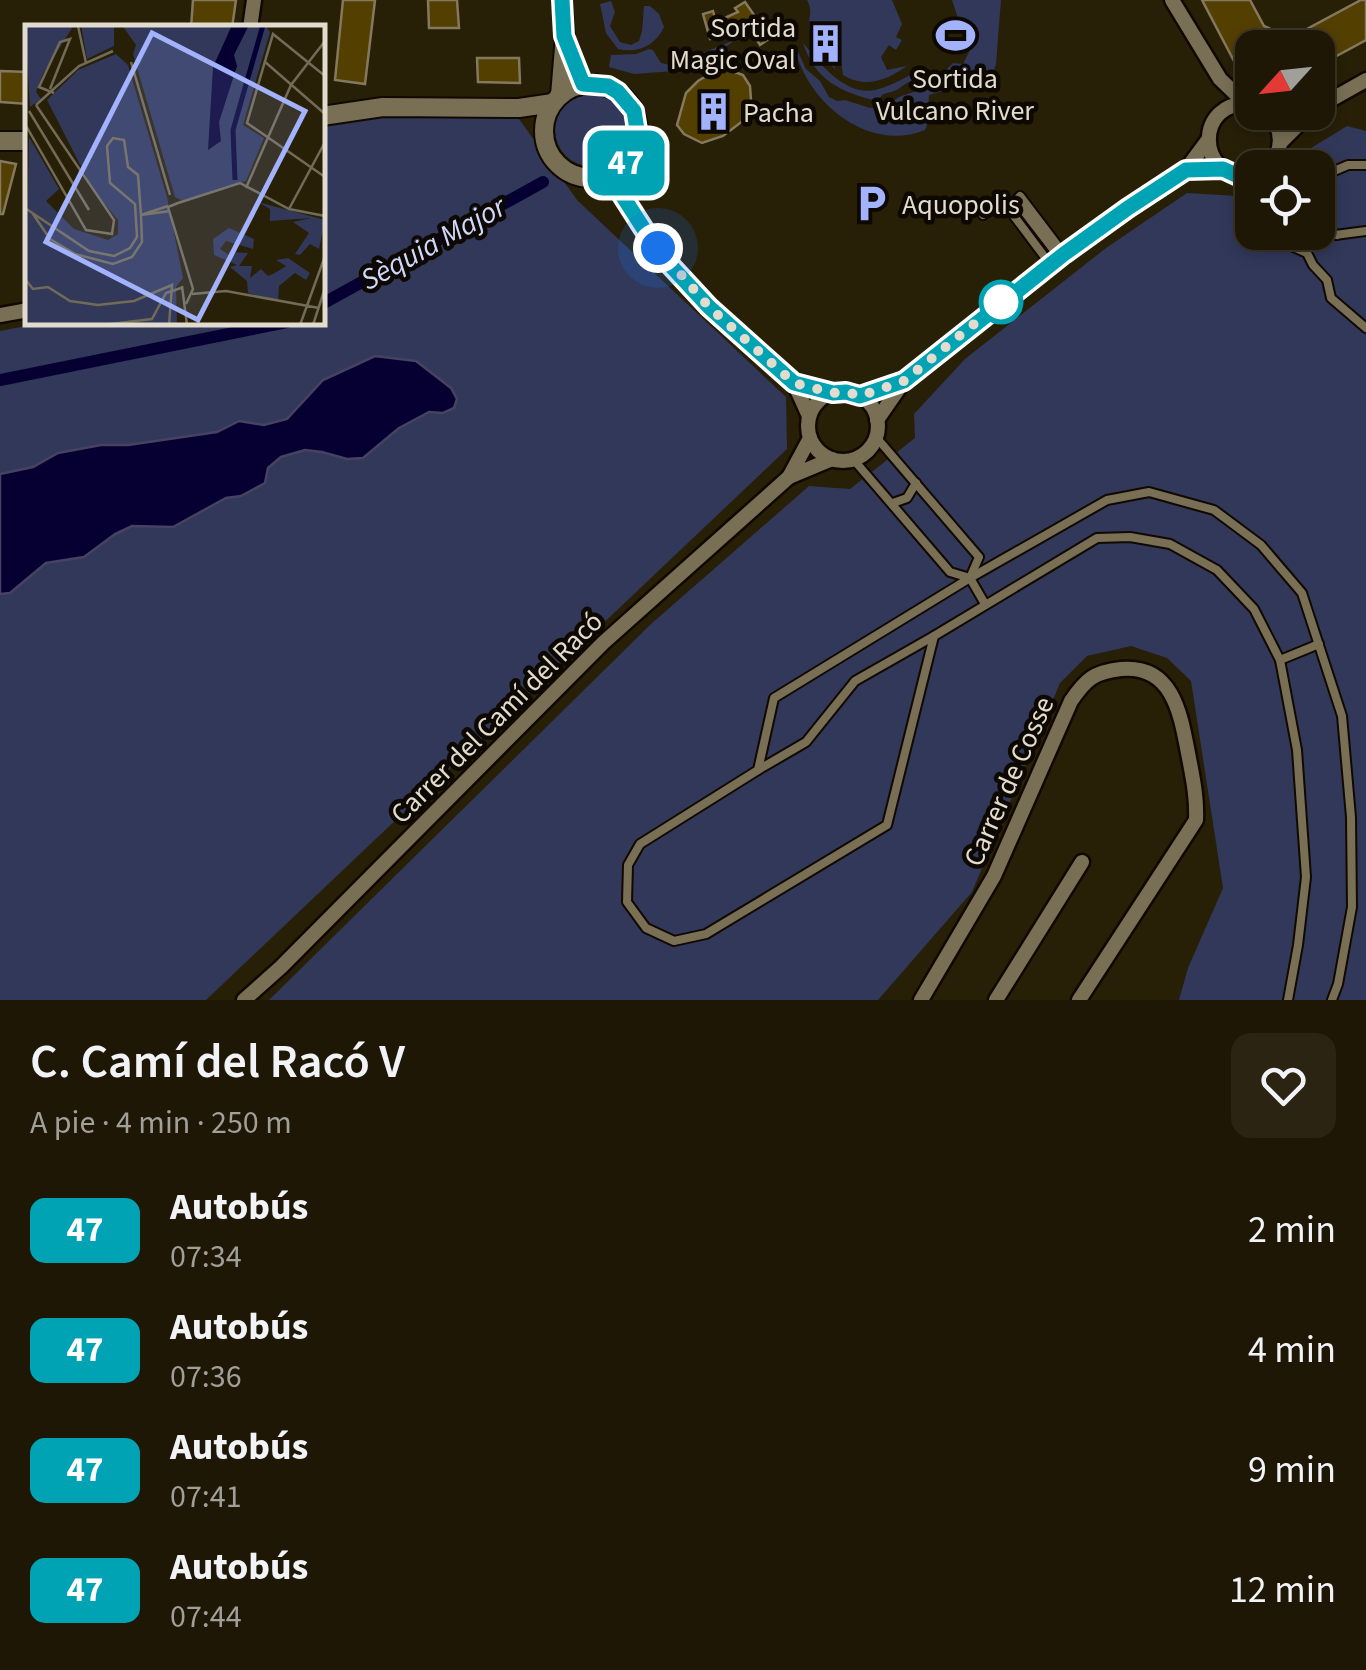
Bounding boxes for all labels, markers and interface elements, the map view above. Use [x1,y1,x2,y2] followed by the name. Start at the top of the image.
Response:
[670,8,796,80] place label: Sortida Magic Oval
[934,15,976,57] sports icon: Sortida Vulcano River
[805,22,847,64] building icon: Sortida Magic Oval
[25,25,325,325] inset map
[1235,30,1335,130] north arrow
[1235,30,1335,250] map controls
[876,59,1034,131] place label: Sortida Vulcano River
[692,91,734,133] building icon: Pacha
[743,93,814,133] place label: Pacha
[581,130,671,196] line badge: 47
[608,138,644,188] text: 47
[1235,150,1335,250] button: locate
[851,183,893,225] parking icon: Aquopolis
[353,185,515,301] water label: Sèquia Major
[902,185,1020,225] place label: Aquopolis
[633,223,683,273] your location
[980,281,1022,323] unlabelled marker
[381,602,612,833] street label: Carrer del Camí del Racó
[954,690,1064,873] street label: Carrer de Cosse
[30,1028,405,1096] text: C. Camí del Racó V
[1231,1033,1336,1138] button: heart
[30,1100,292,1146] text: A pie · 4 min · 250 m
[170,1180,308,1234] text: Autobús
[1248,1203,1336,1257] text: 2 min
[67,1205,103,1255] text: 47
[170,1234,242,1280] text: 07:34
[170,1300,308,1354] text: Autobús
[1248,1323,1336,1377] text: 4 min
[67,1325,103,1375] text: 47
[170,1354,242,1400] text: 07:36
[170,1420,308,1474] text: Autobús
[1248,1443,1336,1497] text: 9 min
[67,1445,103,1495] text: 47
[170,1474,242,1520] text: 07:41
[170,1540,308,1594] text: Autobús
[1229,1563,1336,1617] text: 12 min
[67,1565,103,1615] text: 47
[170,1594,242,1640] text: 07:44

